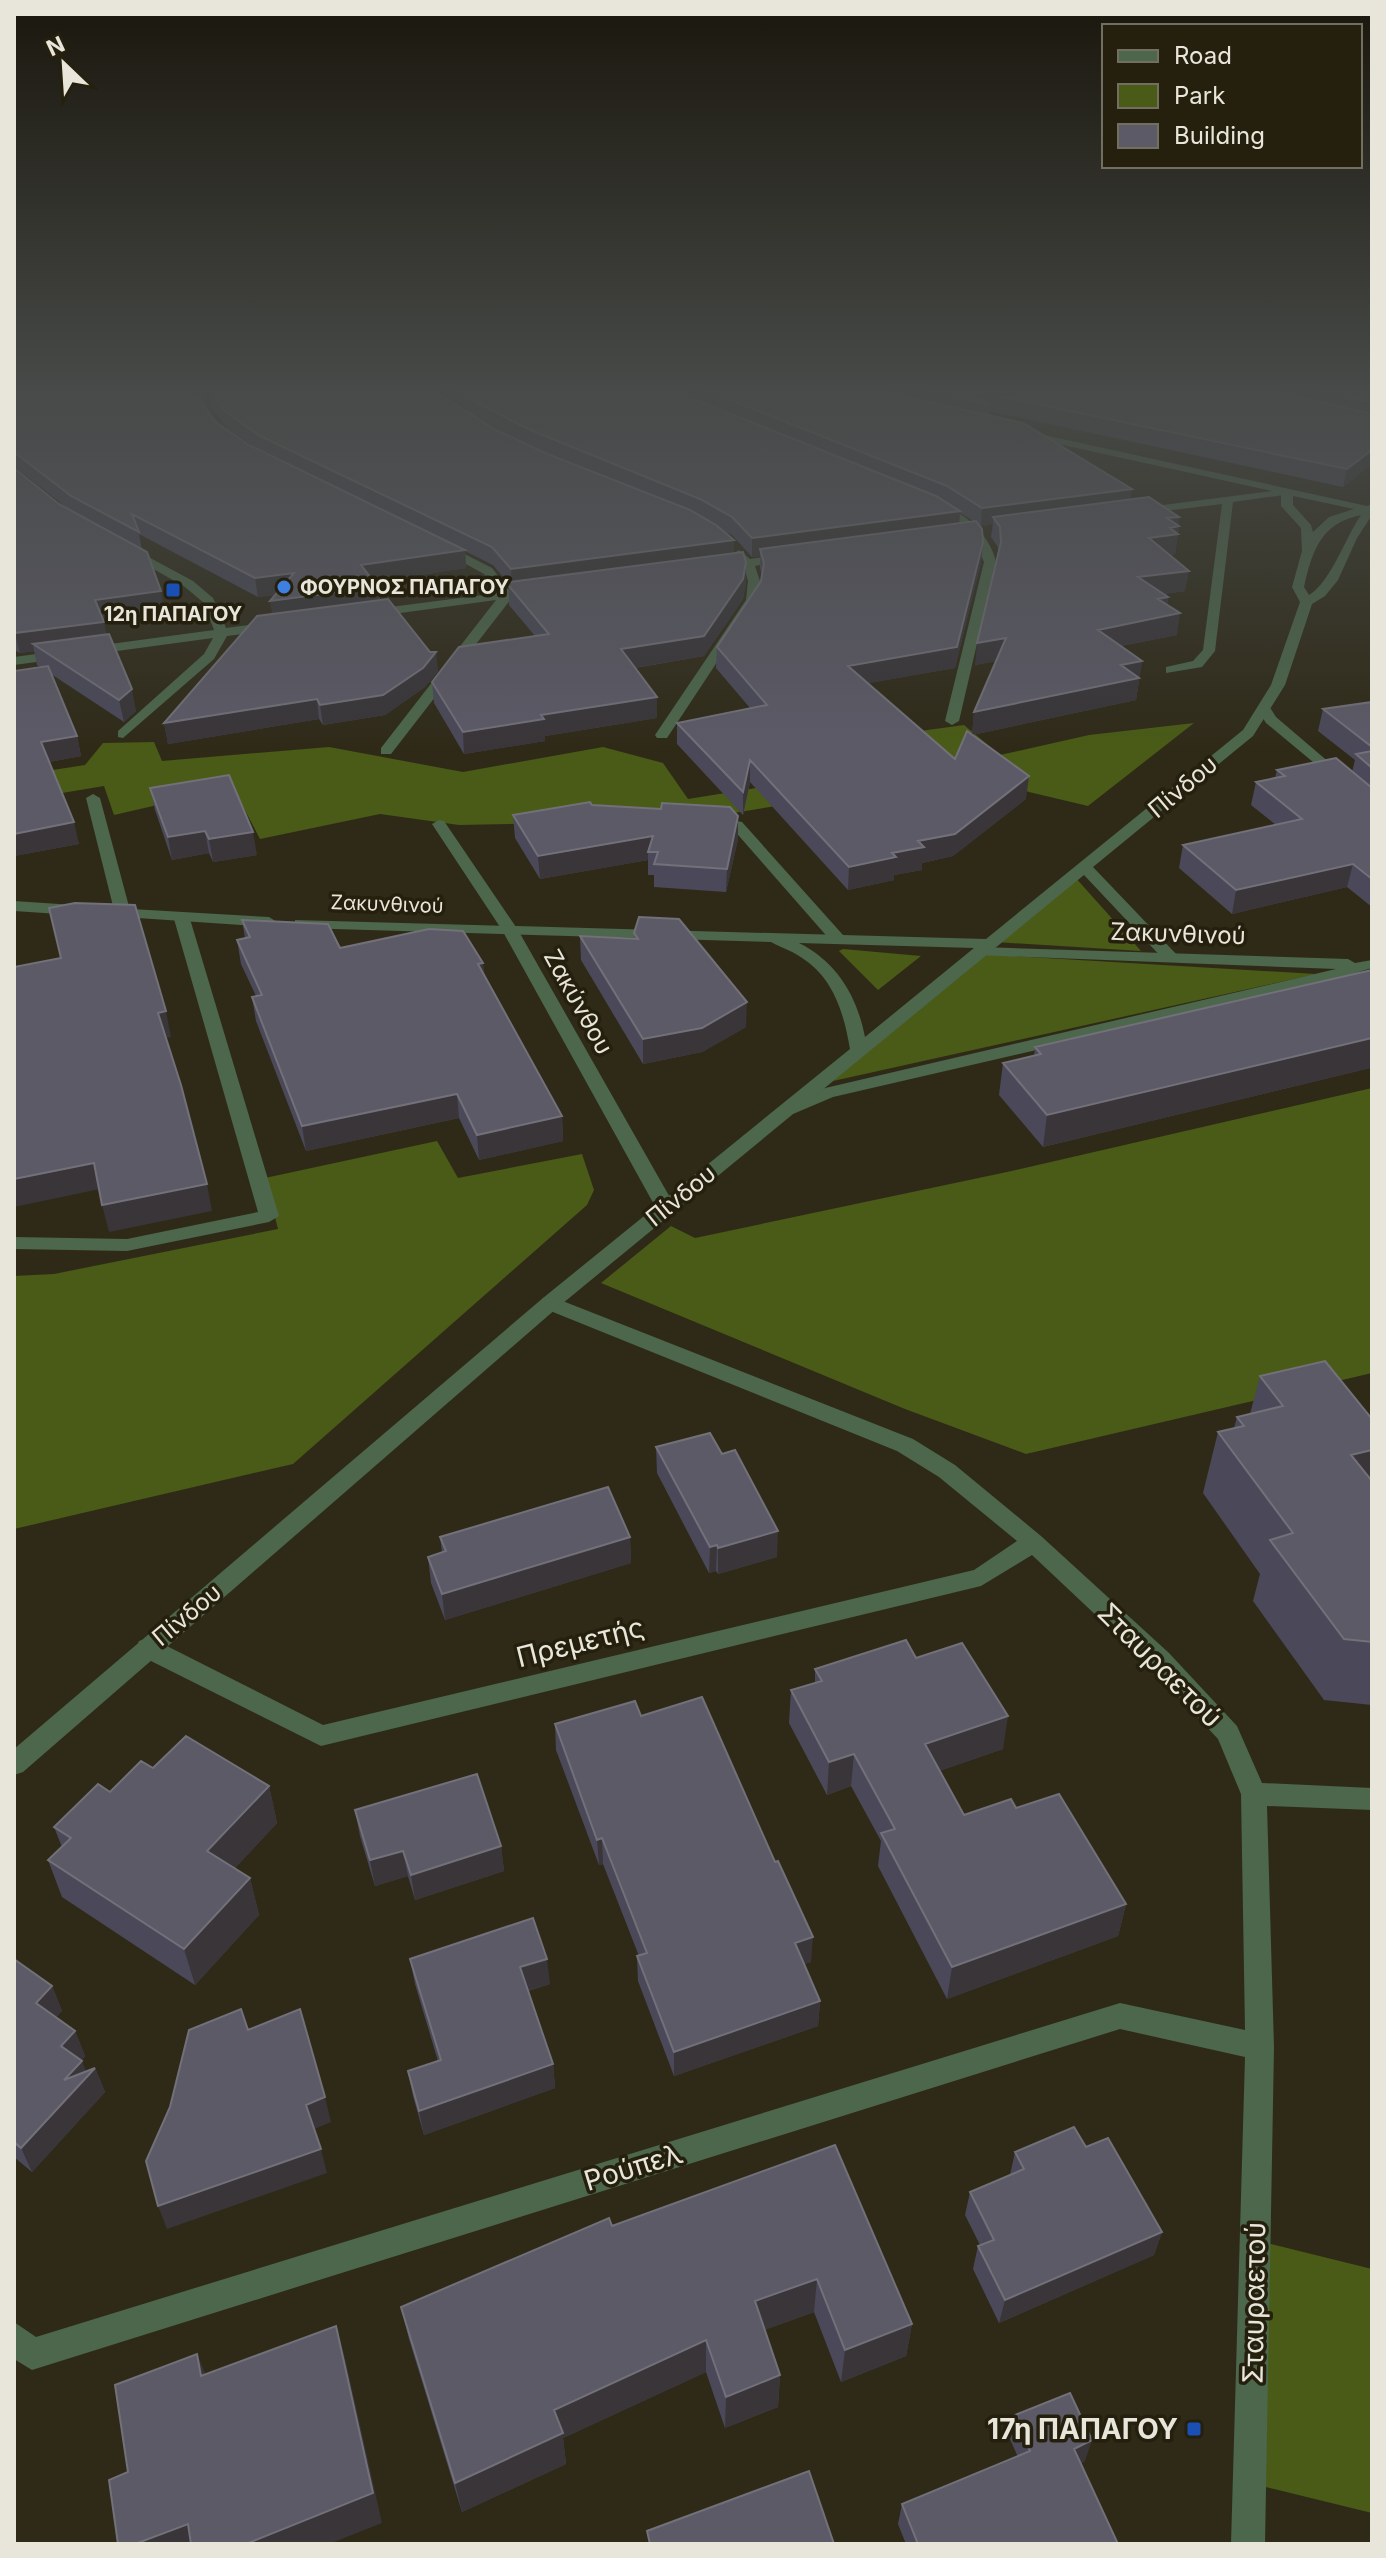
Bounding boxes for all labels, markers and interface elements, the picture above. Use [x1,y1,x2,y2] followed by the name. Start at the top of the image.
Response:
[24,24,104,104] north arrow
[1102,24,1362,168] legend
[42,31,69,61] text: N
[1174,41,1232,70] text: Road
[1174,81,1225,110] text: Park
[1174,121,1265,150] text: Building
[300,575,510,599] place label: ΦΟΥΡΝΟΣ ΠΑΠΑΓΟΥ
[275,578,293,596] marker: ΦΟΥΡΝΟΣ ΠΑΠΑΓΟΥ
[164,581,182,599] marker: 12η ΠΑΠΑΓΟΥ
[104,602,243,626] place label: 12η ΠΑΠΑΓΟΥ
[1142,749,1223,824] street label: Πίνδου
[330,890,444,918] street label: Ζακυνθινού
[1110,917,1246,950] street label: Ζακυνθινού
[538,944,619,1059] street label: Ζακύνθου
[640,1159,721,1232] street label: Πίνδου
[146,1577,227,1652] street label: Πίνδου
[1091,1596,1229,1734] street label: Σταυραετού
[513,1610,647,1674] street label: Πρεμετής
[580,2136,686,2198] street label: Ρούπελ
[1236,2222,1272,2384] street label: Σταυραετού
[987,2412,1178,2446] place label: 17η ΠΑΠΑΓΟΥ
[1185,2420,1203,2438] marker: 17η ΠΑΠΑΓΟΥ

